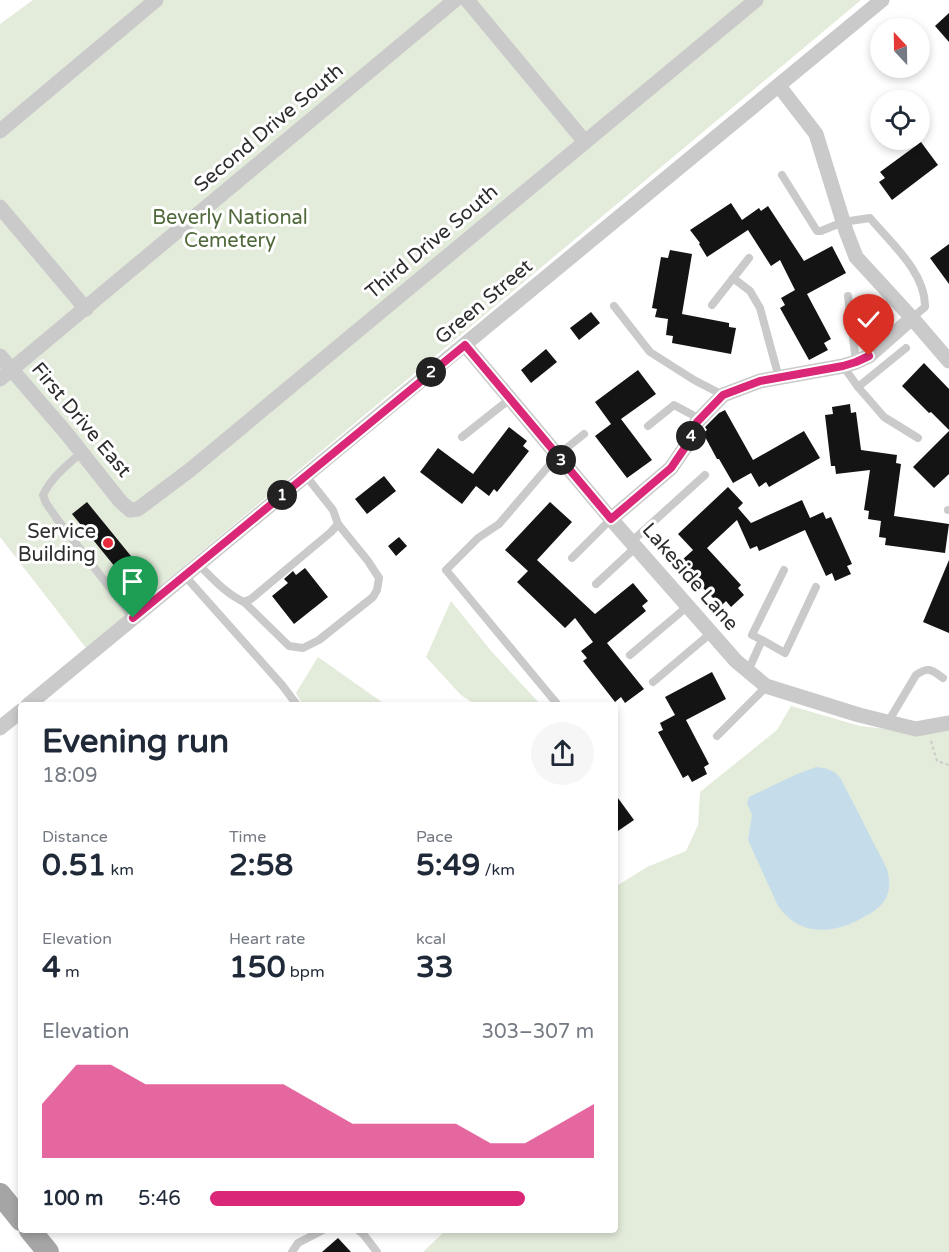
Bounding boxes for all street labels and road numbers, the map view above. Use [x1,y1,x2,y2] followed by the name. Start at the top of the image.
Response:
[190,59,348,197] street label: Second Drive South
[361,180,503,304] street label: Third Drive South
[430,254,538,350] street label: Green Street
[26,358,136,483] street label: First Drive East
[637,518,743,636] street label: Lakeside Lane

